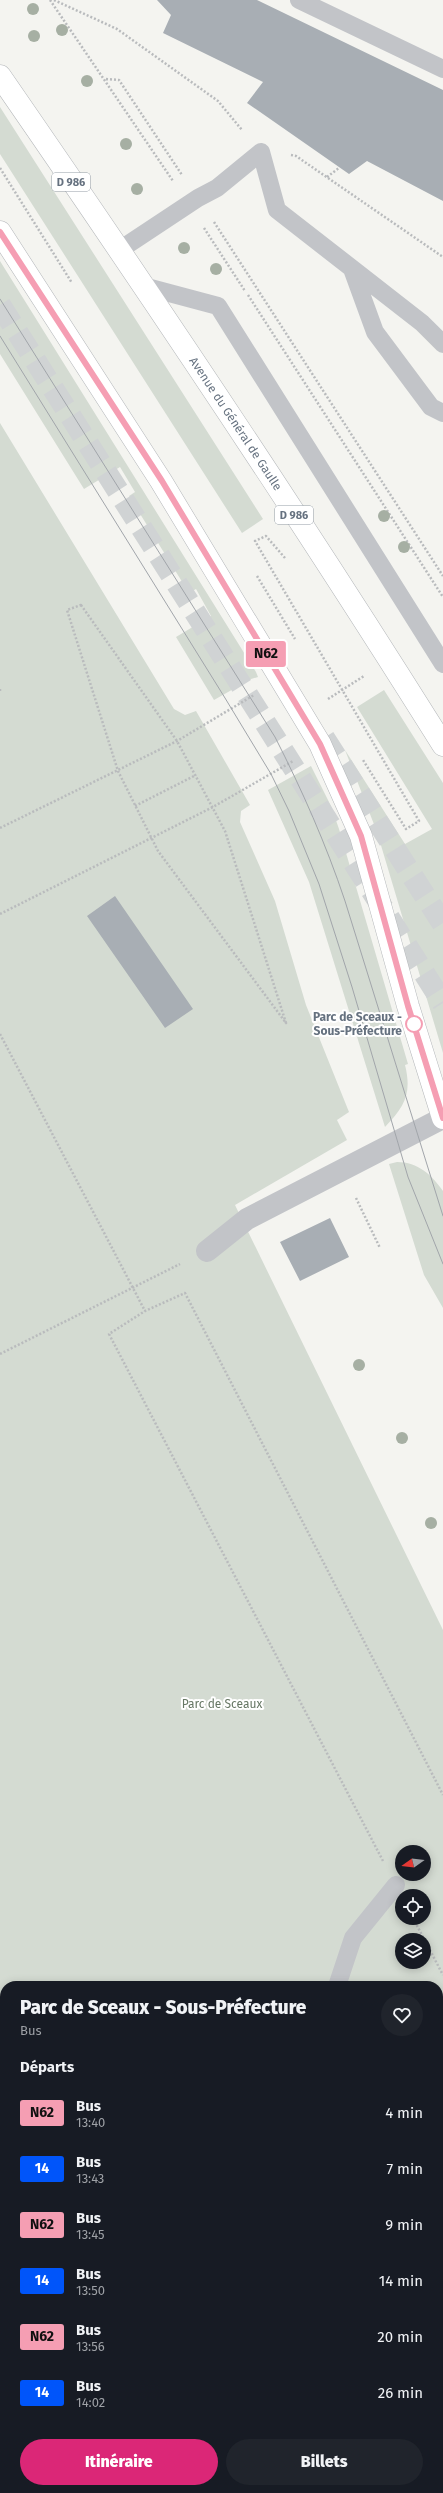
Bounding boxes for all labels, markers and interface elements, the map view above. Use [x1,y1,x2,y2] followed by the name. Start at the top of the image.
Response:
[52,173,90,191] road number: D 986
[186,354,285,493] street label: Avenue du Général de Gaulle
[275,506,313,524] road number: D 986
[243,641,289,667] line badge: N62
[254,645,278,662] text: N62
[313,1010,402,1038] place label: Parc de Sceaux - Sous-Préfecture
[405,1015,423,1033] marker: Parc de Sceaux - Sous-Préfecture
[182,1697,263,1711] park label: Parc de Sceaux
[395,1845,431,1881] north arrow
[395,1845,431,1969] map controls
[395,1889,431,1925] button: locate
[395,1933,431,1969] button: layers
[381,1994,423,2036] button: heart
[20,1996,306,2019] text: Parc de Sceaux - Sous-Préfecture
[20,2023,42,2038] text: Bus
[20,2058,74,2076] text: Départs
[76,2097,101,2115] text: Bus
[30,2104,54,2121] text: N62
[385,2104,423,2122] text: 4 min
[76,2115,105,2130] text: 13:40
[76,2153,101,2171] text: Bus
[35,2160,49,2177] text: 14
[386,2160,423,2178] text: 7 min
[76,2171,104,2186] text: 13:43
[76,2209,101,2227] text: Bus
[30,2216,54,2233] text: N62
[385,2216,423,2234] text: 9 min
[76,2227,104,2242] text: 13:45
[76,2265,101,2283] text: Bus
[35,2272,49,2289] text: 14
[379,2272,423,2290] text: 14 min
[76,2283,105,2298] text: 13:50
[76,2321,101,2339] text: Bus
[30,2328,54,2345] text: N62
[377,2328,423,2346] text: 20 min
[76,2339,105,2354] text: 13:56
[76,2377,101,2395] text: Bus
[35,2384,49,2401] text: 14
[378,2384,423,2402] text: 26 min
[76,2395,105,2410] text: 14:02
[20,2439,218,2485] button: Itinéraire
[226,2439,423,2485] button: Billets

